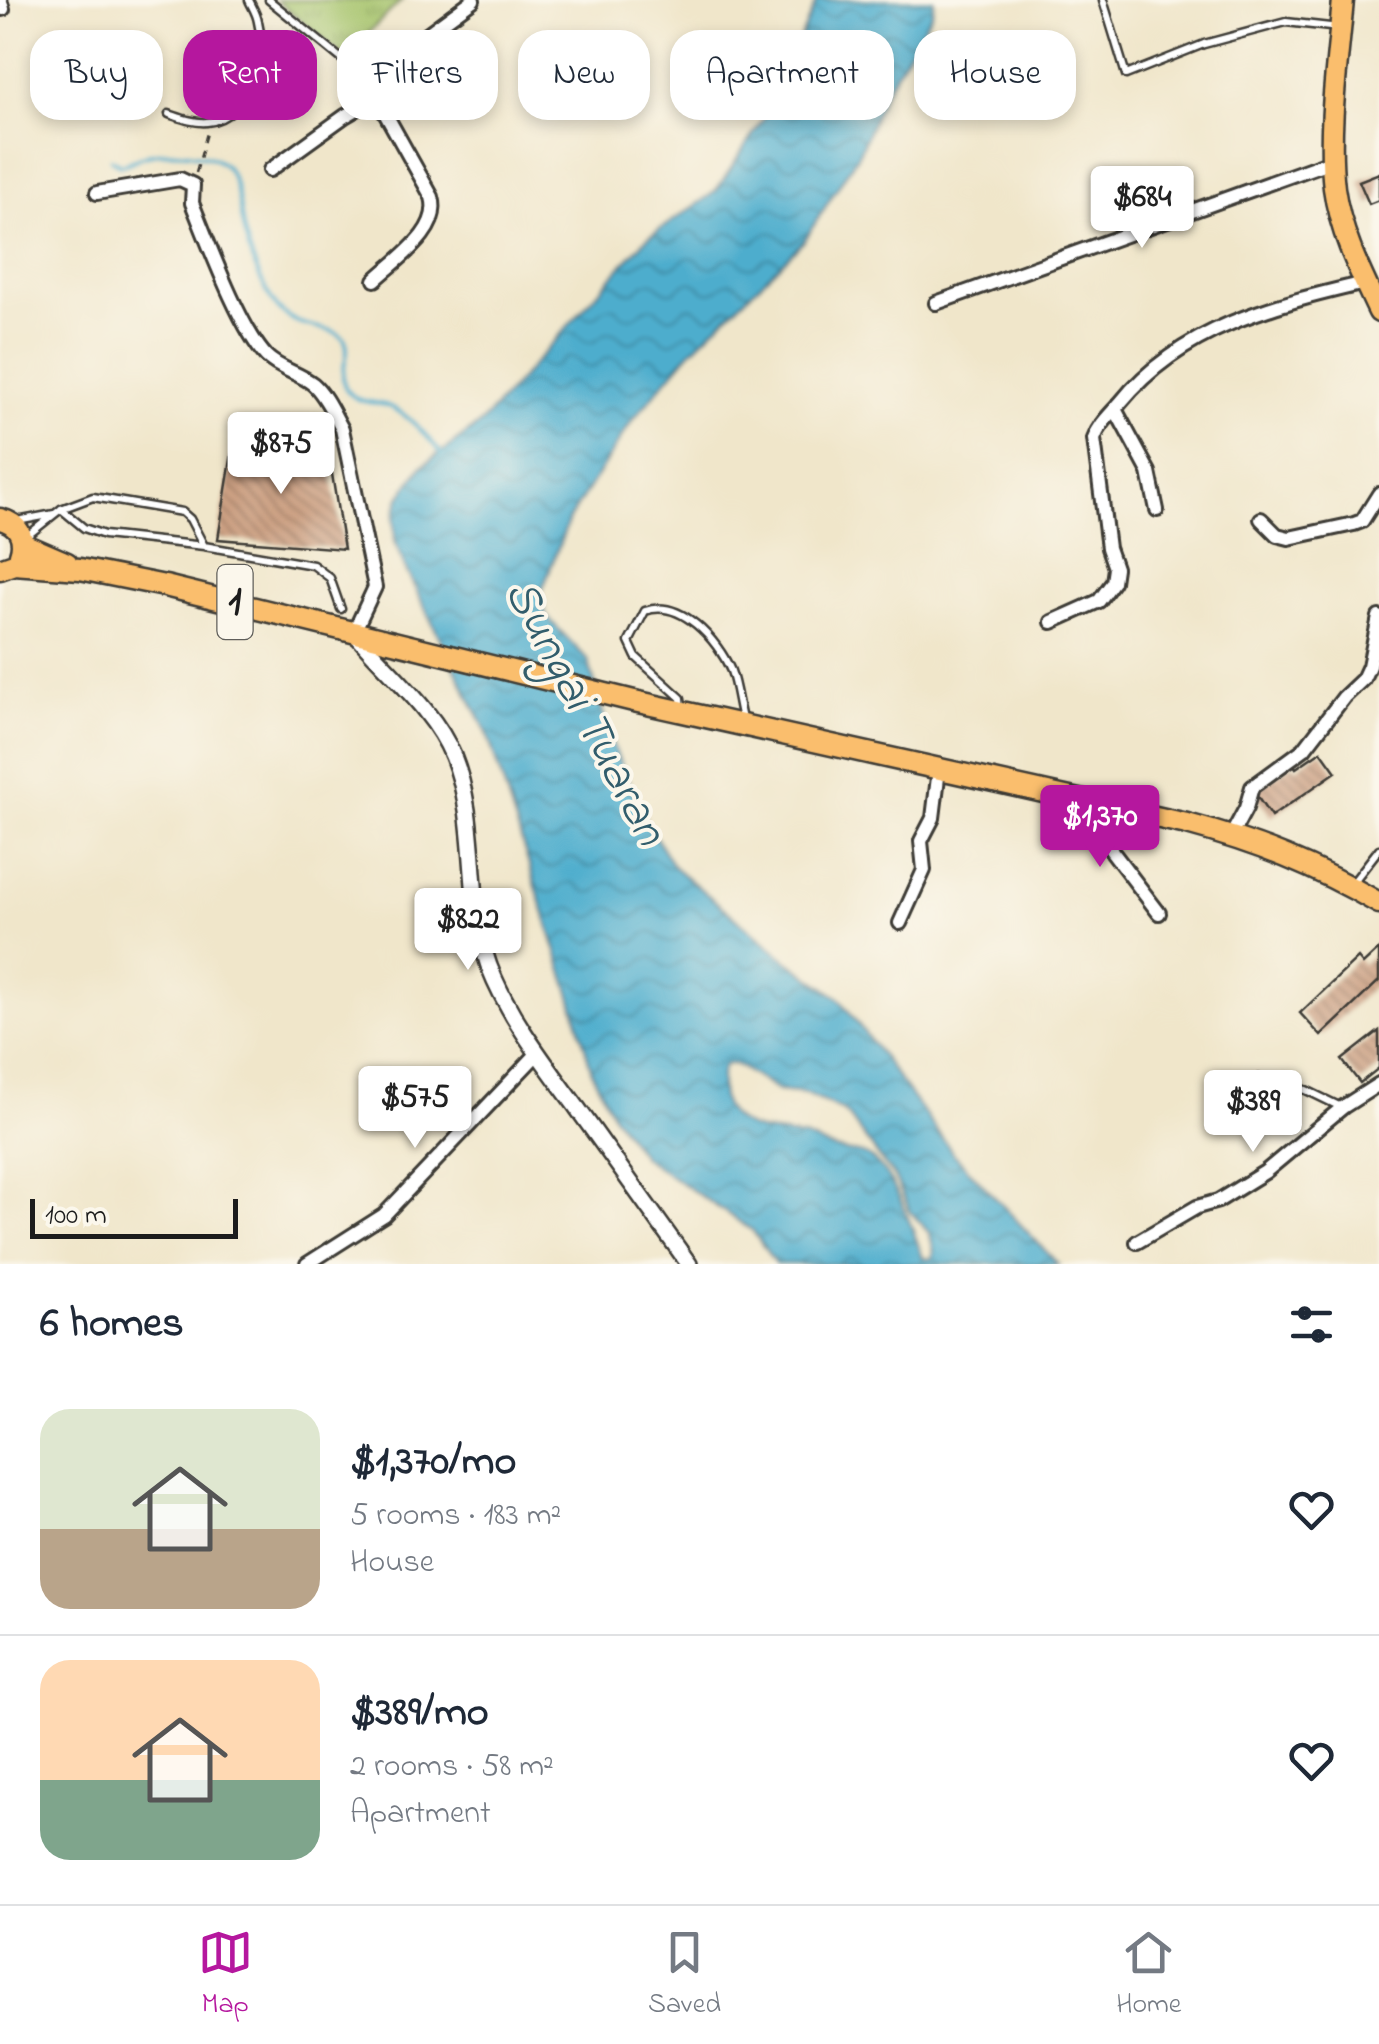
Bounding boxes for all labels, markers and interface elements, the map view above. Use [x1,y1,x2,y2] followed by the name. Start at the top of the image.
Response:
[30,30,163,120] chip: Buy
[183,30,317,120] chip: Rent
[337,30,498,120] chip: Filters
[518,30,650,120] chip: New
[670,30,894,120] chip: Apartment
[914,30,1076,120] chip: House
[1083,166,1201,251] pin: $684
[1113,175,1171,222] text: $684
[222,412,340,497] pin: $875
[250,421,312,468] text: $875
[218,565,252,639] road number: 1
[484,568,684,860] water label: Sungai Tuaran
[1019,785,1181,870] pin: $1,370
[1062,794,1138,841] text: $1,370
[409,888,527,973] pin: $822
[436,897,500,944] text: $822
[356,1066,474,1151] pin: $575
[1194,1070,1312,1155] pin: $389
[380,1075,450,1122] text: $575
[1226,1079,1280,1126] text: $389
[30,1194,238,1238] scale bar
[45,1196,107,1237] text: 100 m
[40,1294,184,1355] text: 6 homes
[1284,1297,1339,1352] icon: filters
[350,1432,516,1493] text: $1,370/mo
[120,1449,240,1569] icon: home
[1284,1482,1339,1537] icon: heart
[350,1493,561,1540] text: 5 rooms · 183 m²
[350,1540,434,1587] text: House
[350,1683,489,1744] text: $389/mo
[120,1700,240,1820] icon: home
[1284,1733,1339,1788] icon: heart
[350,1744,554,1791] text: 2 rooms · 58 m²
[350,1791,491,1838] text: Apartment
[198,1925,253,2026] tab: Map
[648,1925,721,2026] tab: Saved
[1116,1925,1181,2026] tab: Home

